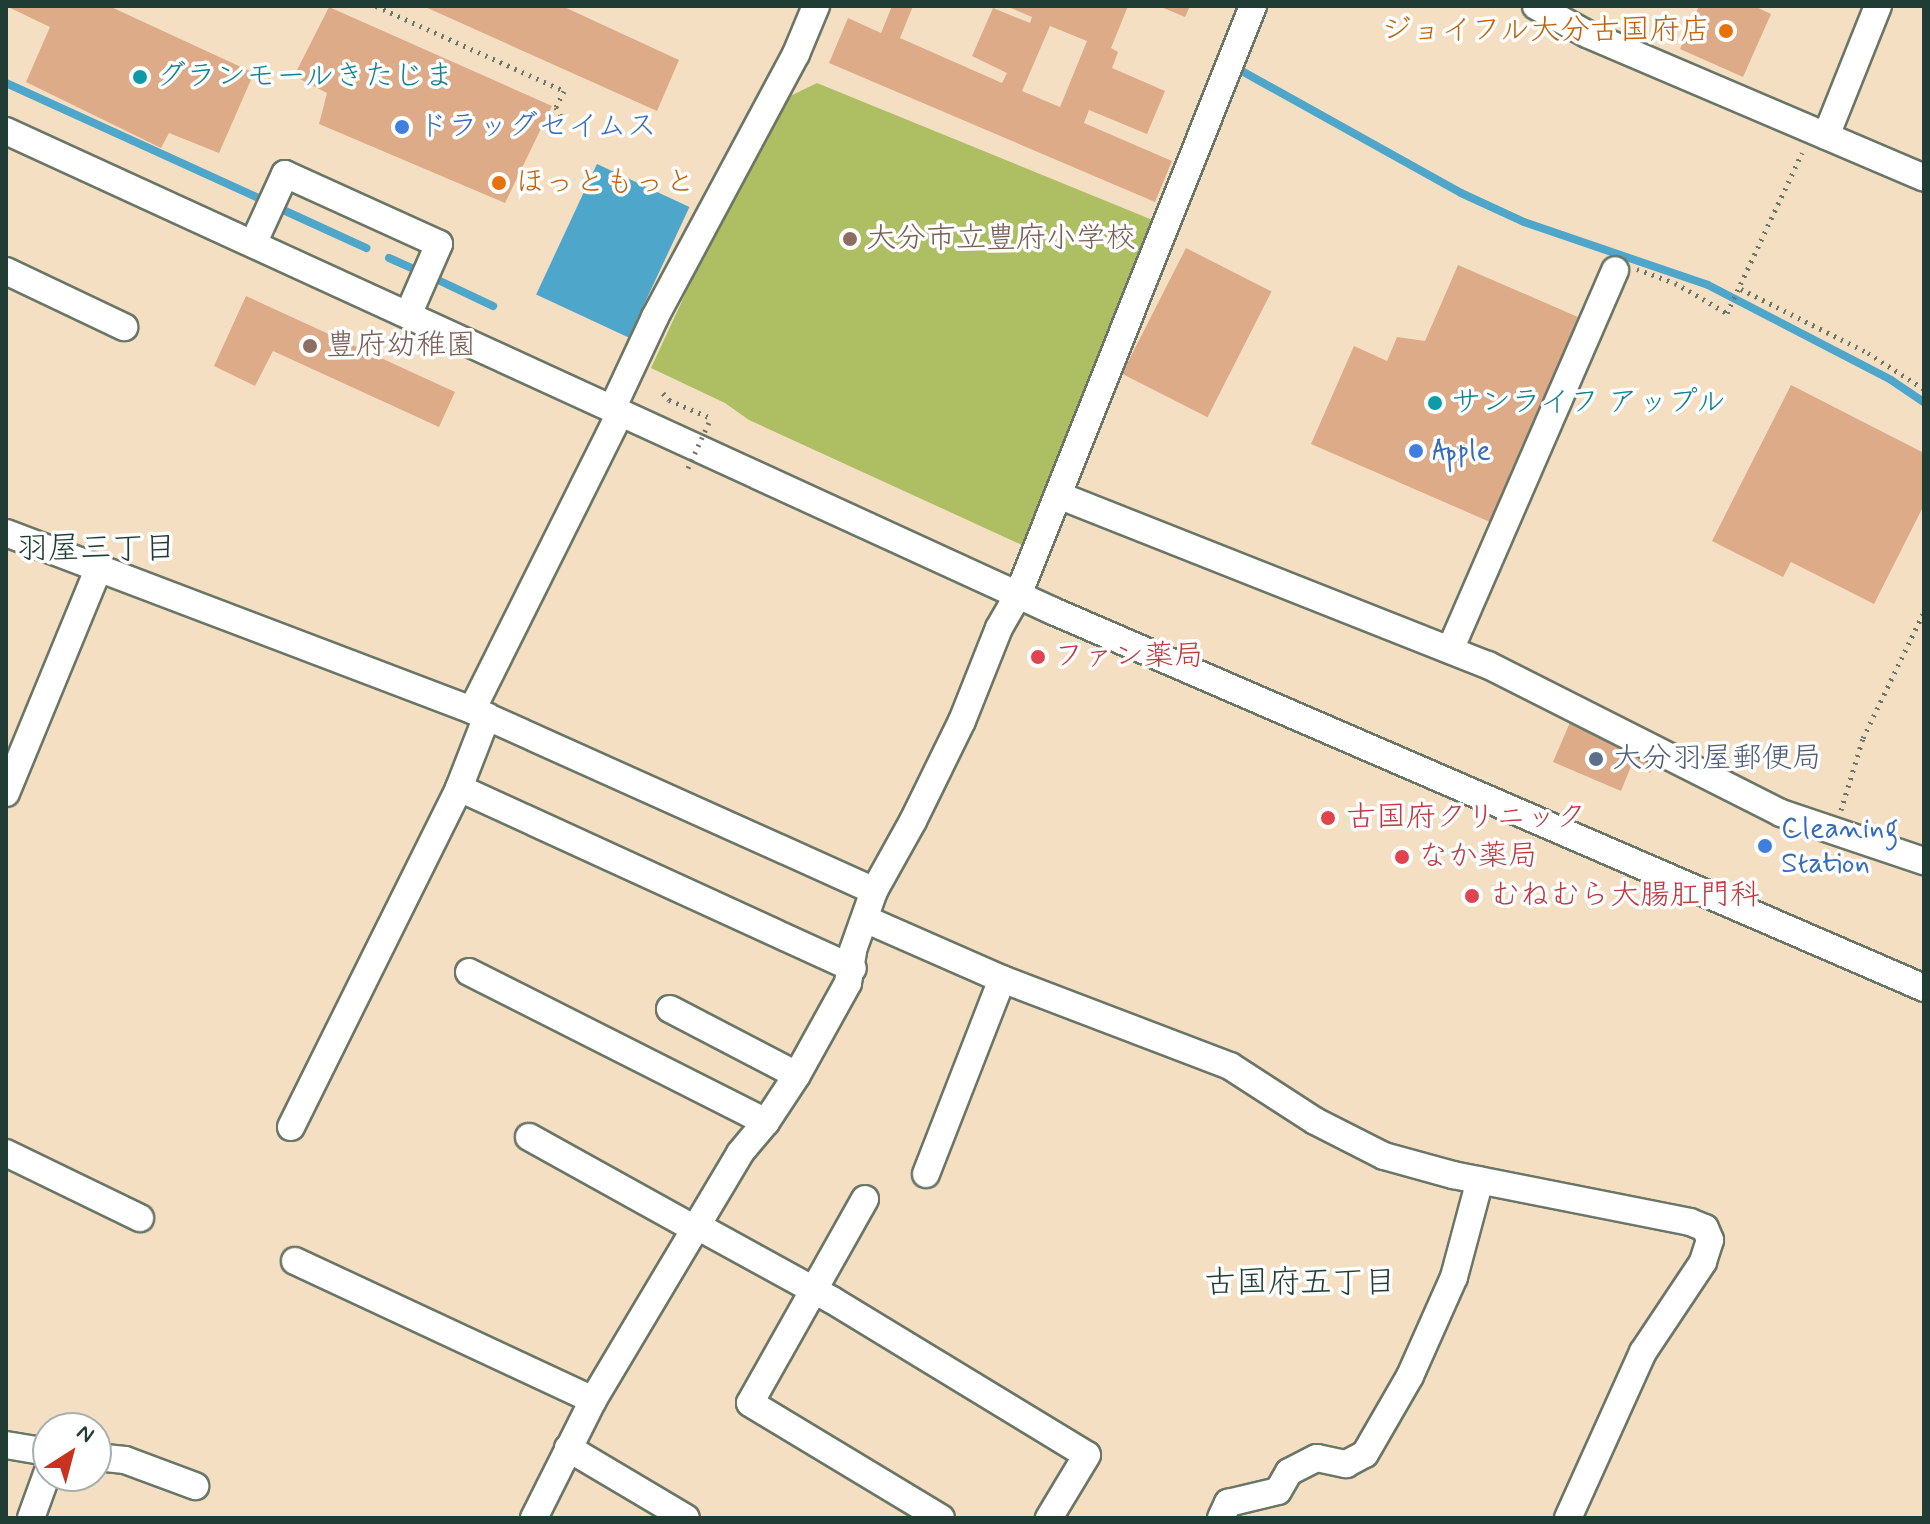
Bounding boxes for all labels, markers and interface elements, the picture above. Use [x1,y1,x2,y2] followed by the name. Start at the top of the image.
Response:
[1380,13,1710,49] place label: ジョイフル大分古国府店
[1717,22,1735,40] marker: ジョイフル大分古国府店
[156,59,456,95] place label: グランモールきたじま
[131,68,149,86] marker: グランモールきたじま
[418,109,658,145] place label: ドラッグセイムス
[393,118,411,136] marker: ドラッグセイムス
[515,165,695,201] place label: ほっともっと
[490,174,508,192] marker: ほっともっと
[866,221,1136,257] place label: 大分市立豊府小学校
[841,230,859,248] marker: 大分市立豊府小学校
[326,328,476,364] place label: 豊府幼稚園
[301,337,319,355] marker: 豊府幼稚園
[1451,385,1729,421] place label: サンライフ アップル
[1426,394,1444,412] marker: サンライフ アップル
[1432,433,1491,469] place label: Apple
[1407,442,1425,460] marker: Apple
[16,530,176,568] district label: 羽屋三丁目
[1054,639,1204,675] place label: ファン薬局
[1029,648,1047,666] marker: ファン薬局
[1612,741,1822,777] place label: 大分羽屋郵便局
[1587,750,1605,768] marker: 大分羽屋郵便局
[1346,800,1586,836] place label: 古国府クリニック
[1317,807,1339,829] marker: 古国府クリニック
[1781,811,1898,882] place label: Cleaning Station
[1756,837,1774,855] marker: Cleaning Station
[1418,839,1538,875] place label: なか薬局
[1393,848,1411,866] marker: なか薬局
[1490,878,1760,914] place label: むねむら大腸肛門科
[1461,885,1483,907] marker: むねむら大腸肛門科
[1204,1264,1396,1302] district label: 古国府五丁目
[32,1412,112,1492] north arrow
[71,1419,99,1450] text: N

